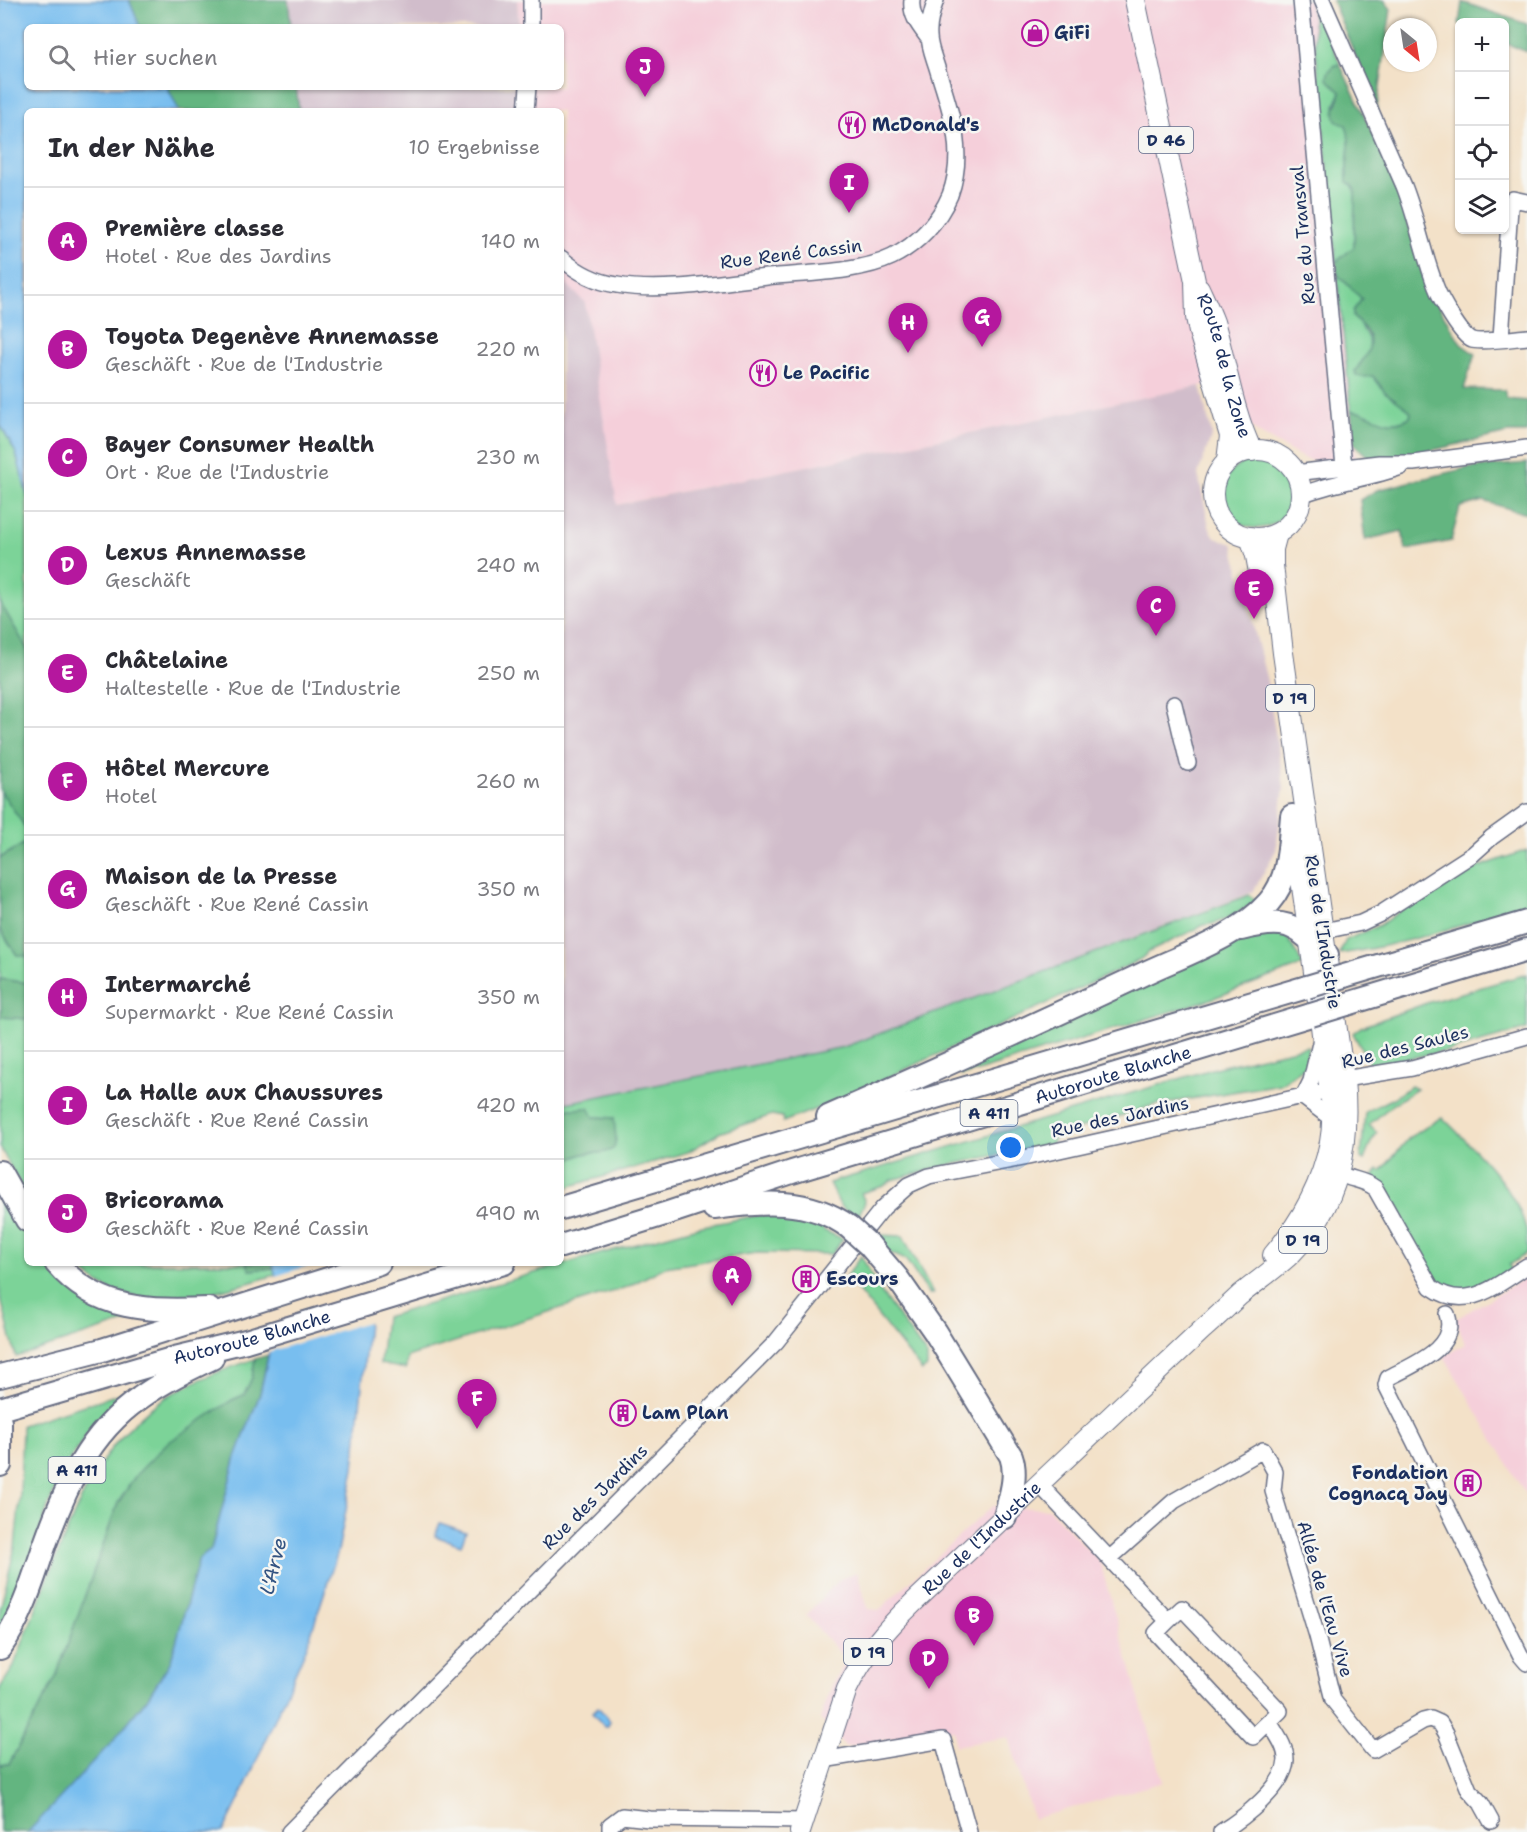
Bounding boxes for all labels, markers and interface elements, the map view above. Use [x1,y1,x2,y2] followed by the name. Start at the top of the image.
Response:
[1020,18,1050,48] shop icon: GiFi
[1383,18,1437,72] north arrow
[1455,18,1509,234] map controls
[1455,18,1509,72] button: +
[1054,21,1090,45] place label: GiFi
[24,24,564,90] search box
[45,41,78,74] icon: search
[93,43,218,72] text: Hier suchen
[626,48,664,97] pin: J
[1455,72,1509,126] button: −
[837,110,867,140] restaurant icon: McDonald's
[872,113,979,137] place label: McDonald's
[1455,126,1509,180] button: locate
[1139,127,1193,153] road number: D 46
[48,130,215,165] text: In der Nähe
[408,134,540,160] text: 10 Ergebnisse
[830,164,868,213] pin: I
[1285,164,1321,306] street label: Rue du Transval
[1455,180,1509,234] button: layers
[105,214,285,243] text: Première classe
[60,228,75,254] text: A
[481,228,540,254] text: 140 m
[719,233,863,275] street label: Rue René Cassin
[105,243,332,269] text: Hotel · Rue des Jardins
[1191,290,1257,441] street label: Route de la Zone
[962,298,1002,347] pin: G
[888,304,928,353] pin: H
[105,322,439,351] text: Toyota Degenève Annemasse
[61,336,74,362] text: B
[476,336,540,362] text: 220 m
[105,351,383,377] text: Geschäft · Rue de l'Industrie
[748,358,778,388] restaurant icon: Le Pacific
[783,361,870,385] place label: Le Pacific
[105,430,375,459] text: Bayer Consumer Health
[61,444,74,470] text: C
[475,444,540,470] text: 230 m
[105,459,329,485] text: Ort · Rue de l'Industrie
[105,538,306,567] text: Lexus Annemasse
[60,552,75,578] text: D
[475,552,540,578] text: 240 m
[105,567,191,593] text: Geschäft
[1234,570,1274,619] pin: E
[1136,586,1176,636] pin: C
[105,646,228,675] text: Châtelaine
[61,660,74,686] text: E
[476,660,540,686] text: 250 m
[105,675,401,701] text: Haltestelle · Rue de l'Industrie
[1266,685,1314,711] road number: D 19
[105,754,270,783] text: Hôtel Mercure
[62,768,73,794] text: F
[475,768,540,794] text: 260 m
[105,783,157,809] text: Hotel
[1299,853,1347,1011] street label: Rue de l'Industrie
[105,862,338,891] text: Maison de la Presse
[59,876,76,902] text: G
[476,876,540,902] text: 350 m
[105,891,369,917] text: Geschäft · Rue René Cassin
[105,970,251,999] text: Intermarché
[60,984,75,1010] text: H
[476,984,540,1010] text: 350 m
[105,999,394,1025] text: Supermarkt · Rue René Cassin
[1339,1020,1471,1074] street label: Rue des Saules
[1032,1040,1194,1110] street label: Autoroute Blanche
[105,1078,383,1107] text: La Halle aux Chaussures
[1049,1091,1191,1143] street label: Rue des Jardins
[62,1092,73,1118] text: I
[476,1092,540,1118] text: 420 m
[960,1100,1018,1126] road number: A 411
[105,1107,369,1133] text: Geschäft · Rue René Cassin
[996,1133,1025,1162] your location
[105,1186,223,1215] text: Bricorama
[61,1200,74,1226] text: J
[475,1200,540,1226] text: 490 m
[105,1215,369,1241] text: Geschäft · Rue René Cassin
[1279,1227,1327,1253] road number: D 19
[712,1256,752,1306] pin: A
[791,1264,821,1294] building icon: Escours
[826,1267,898,1291] place label: Escours
[171,1304,334,1370] street label: Autoroute Blanche
[458,1380,496,1429] pin: F
[608,1398,638,1428] building icon: Lam Plan
[642,1401,728,1425] place label: Lam Plan
[537,1439,653,1555] street label: Rue des Jardins
[48,1457,106,1483] road number: A 411
[1328,1461,1448,1506] place label: Fondation Cognacq Jay
[1453,1468,1483,1498] building icon: Fondation Cognacq Jay
[917,1476,1047,1600] street label: Rue de l'Industrie
[1291,1518,1359,1680] street label: Allée de l'Eau Vive
[253,1535,293,1597] water label: L'Arve
[954,1596,994,1646] pin: B
[844,1639,892,1665] road number: D 19
[910,1640,948,1689] pin: D

